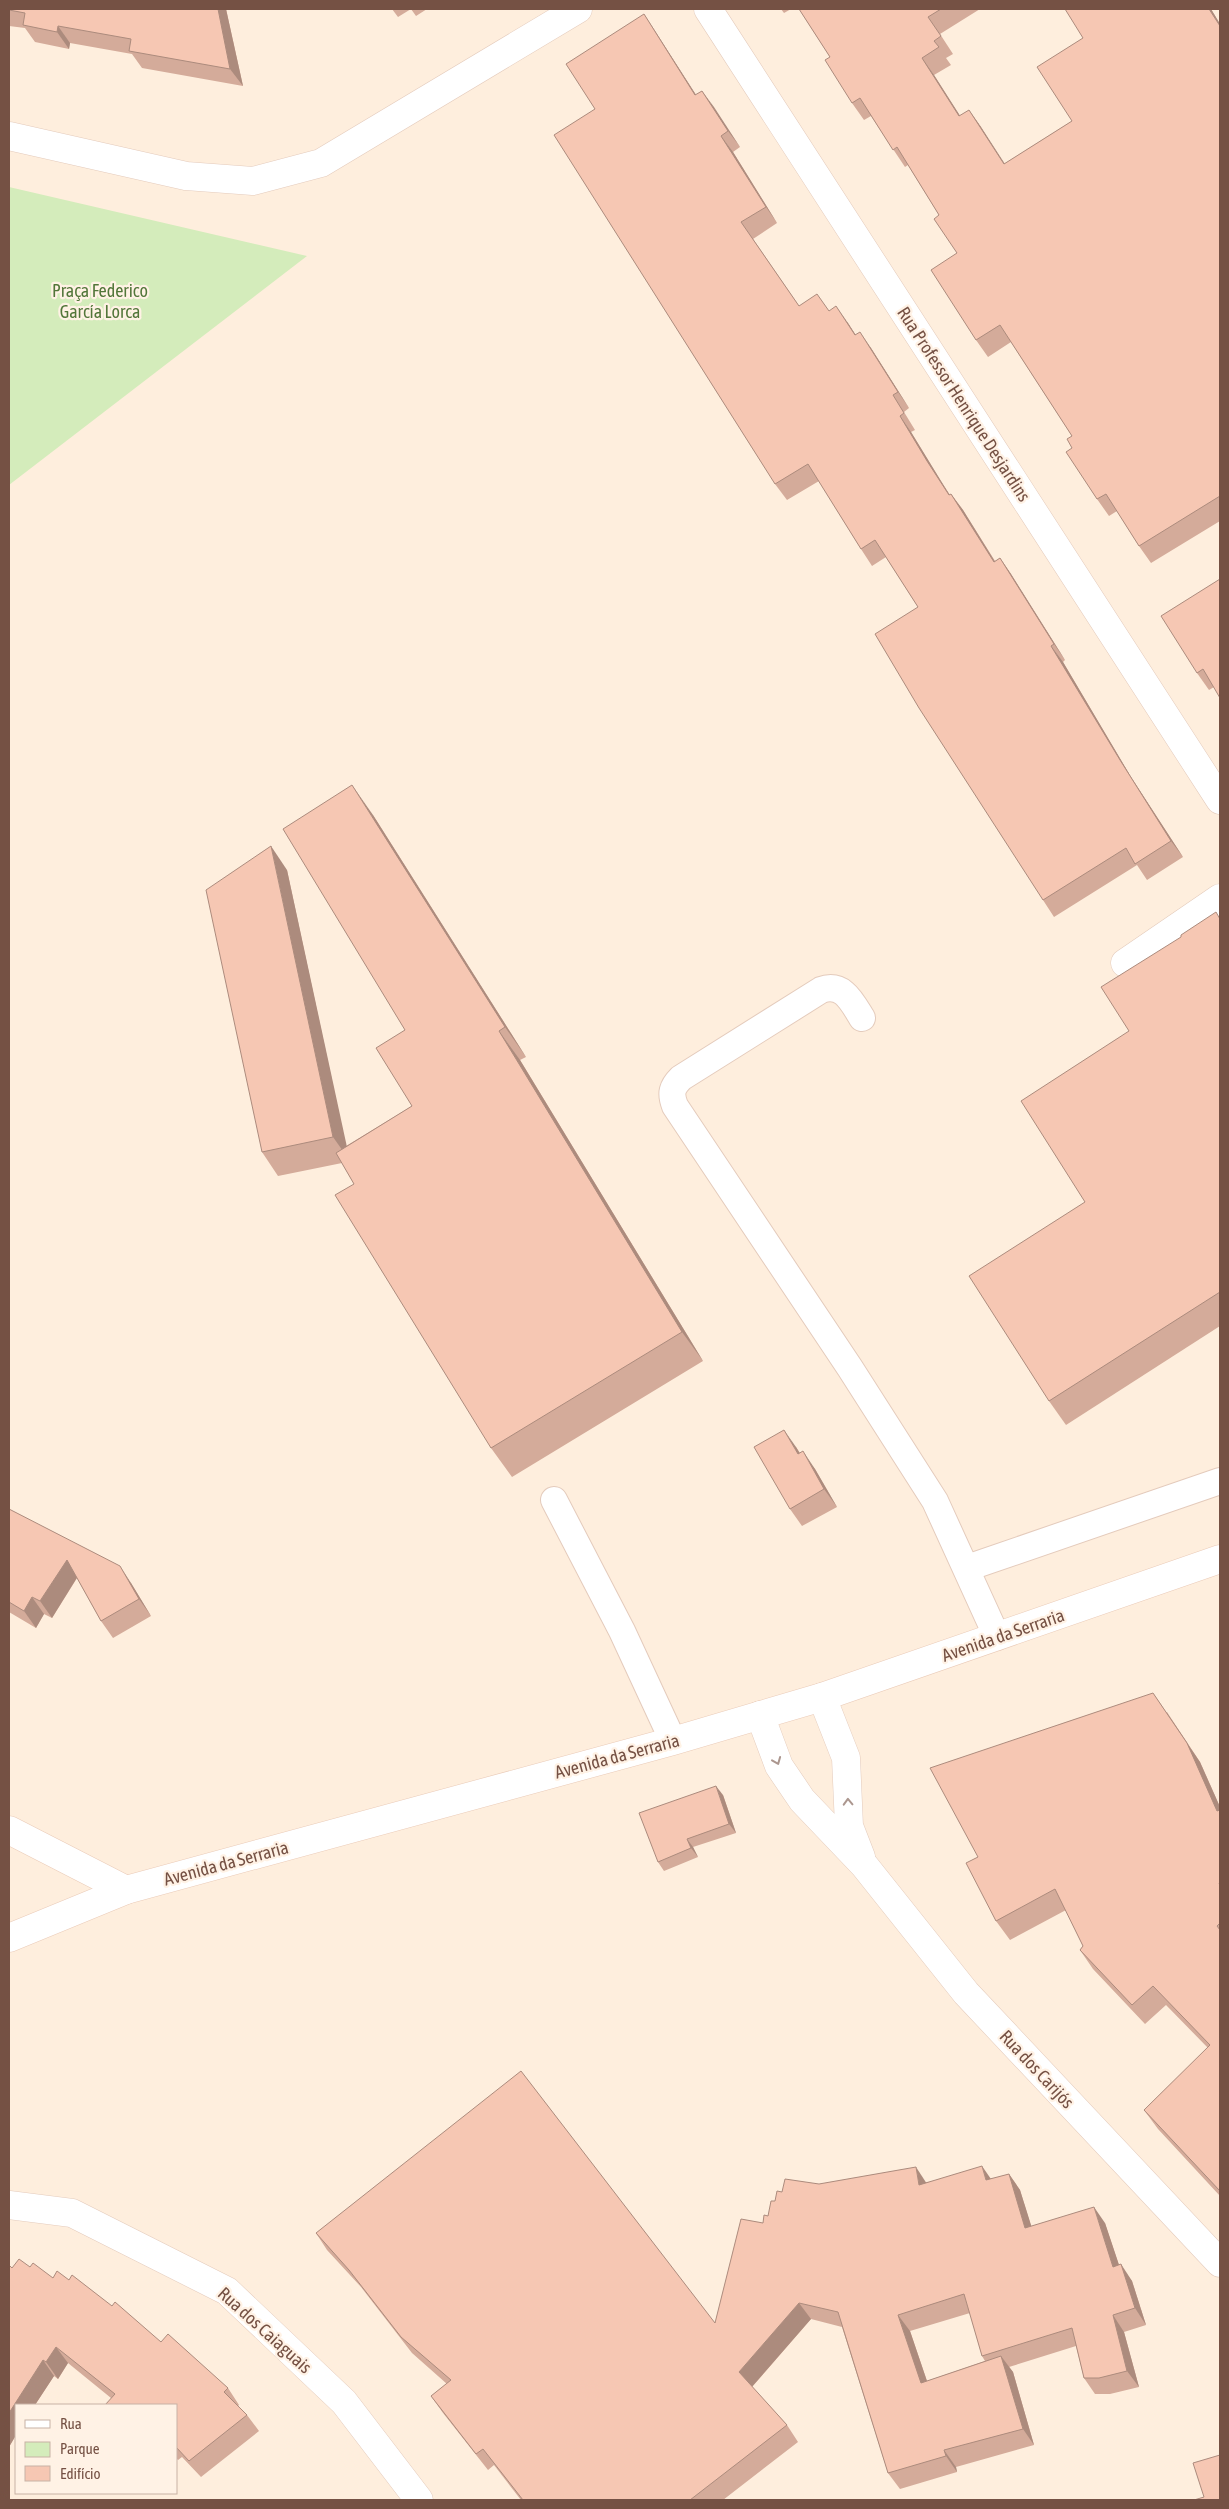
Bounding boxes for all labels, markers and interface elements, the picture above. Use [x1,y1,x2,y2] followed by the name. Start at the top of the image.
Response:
[52,280,148,322] park label: Praça Federico García Lorca
[893,303,1035,505] street label: Rua Professor Henrique Desjardins
[939,1604,1067,1666] street label: Avenida da Serraria
[552,1729,682,1783] street label: Avenida da Serraria
[771,1756,782,1765] one-way arrow
[843,1797,854,1805] one-way arrow
[161,1836,291,1890] street label: Avenida da Serraria
[995,2026,1079,2112] street label: Rua dos Carijós
[214,2283,316,2377] street label: Rua dos Caiaguais
[15,2404,178,2494] legend
[60,2415,82,2432] text: Rua
[60,2440,100,2457] text: Parque
[60,2465,101,2482] text: Edifício

